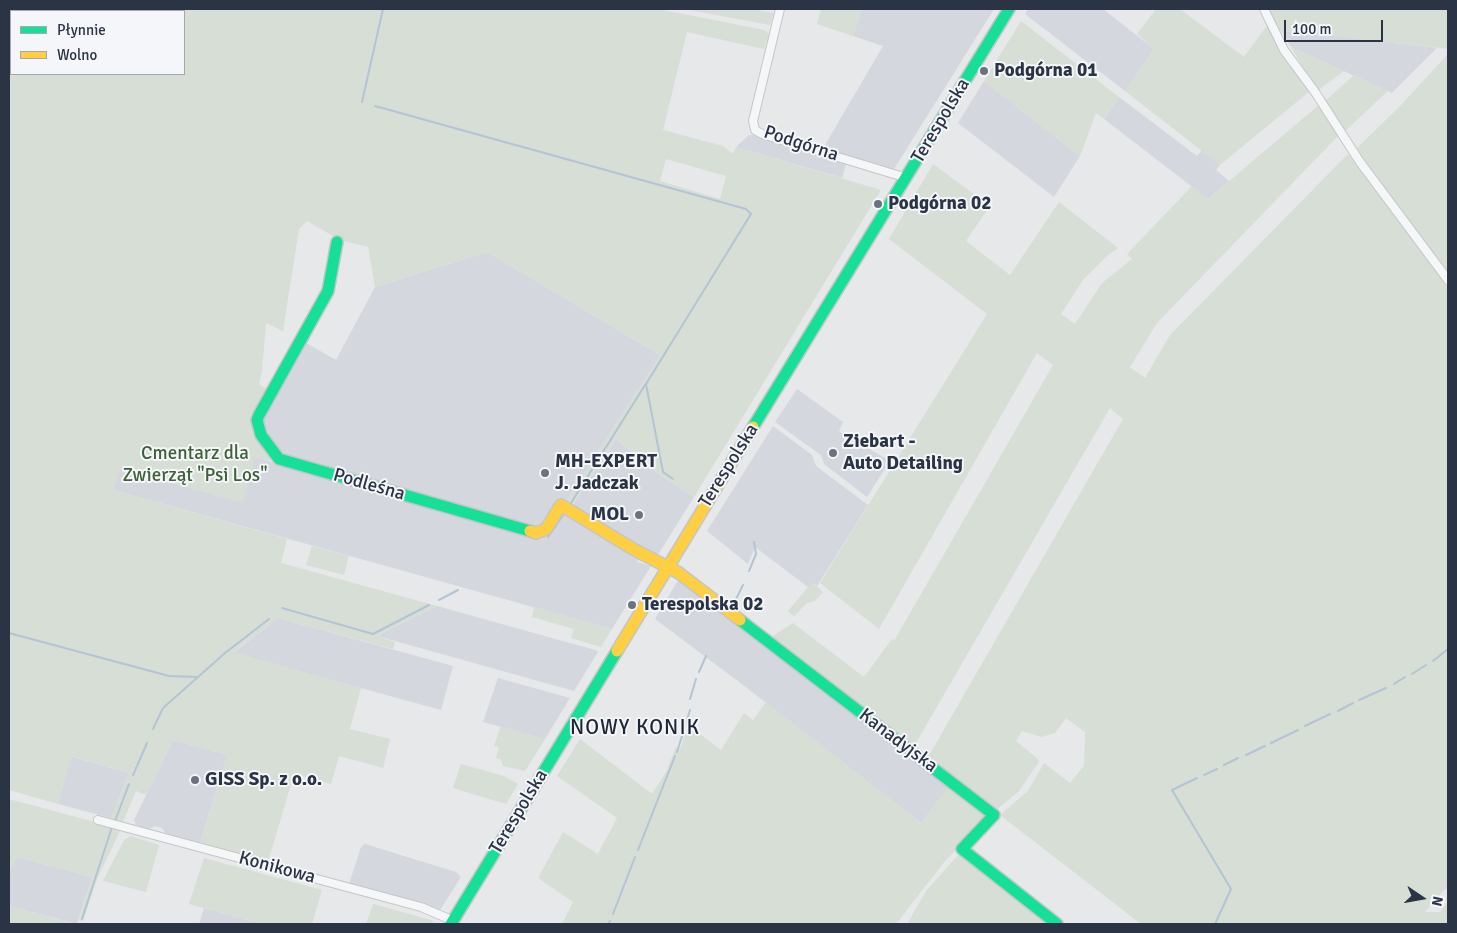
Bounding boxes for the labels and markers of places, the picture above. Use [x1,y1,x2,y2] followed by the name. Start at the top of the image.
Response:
[994,60,1097,82] place label: Podgórna 01
[978,65,990,77] marker: Podgórna 01
[888,193,991,215] place label: Podgórna 02
[872,198,884,210] marker: Podgórna 02
[843,431,963,475] place label: Ziebart - Auto Detailing
[827,447,839,459] marker: Ziebart - Auto Detailing
[555,451,657,495] place label: MH-EXPERT J. Jadczak
[539,467,551,479] marker: MH-EXPERT J. Jadczak
[591,504,629,526] place label: MOL
[633,509,645,521] marker: MOL
[642,594,763,616] place label: Terespolska 02
[626,599,638,611] marker: Terespolska 02
[205,769,322,791] place label: GISS Sp. z o.o.
[189,774,201,786] marker: GISS Sp. z o.o.

